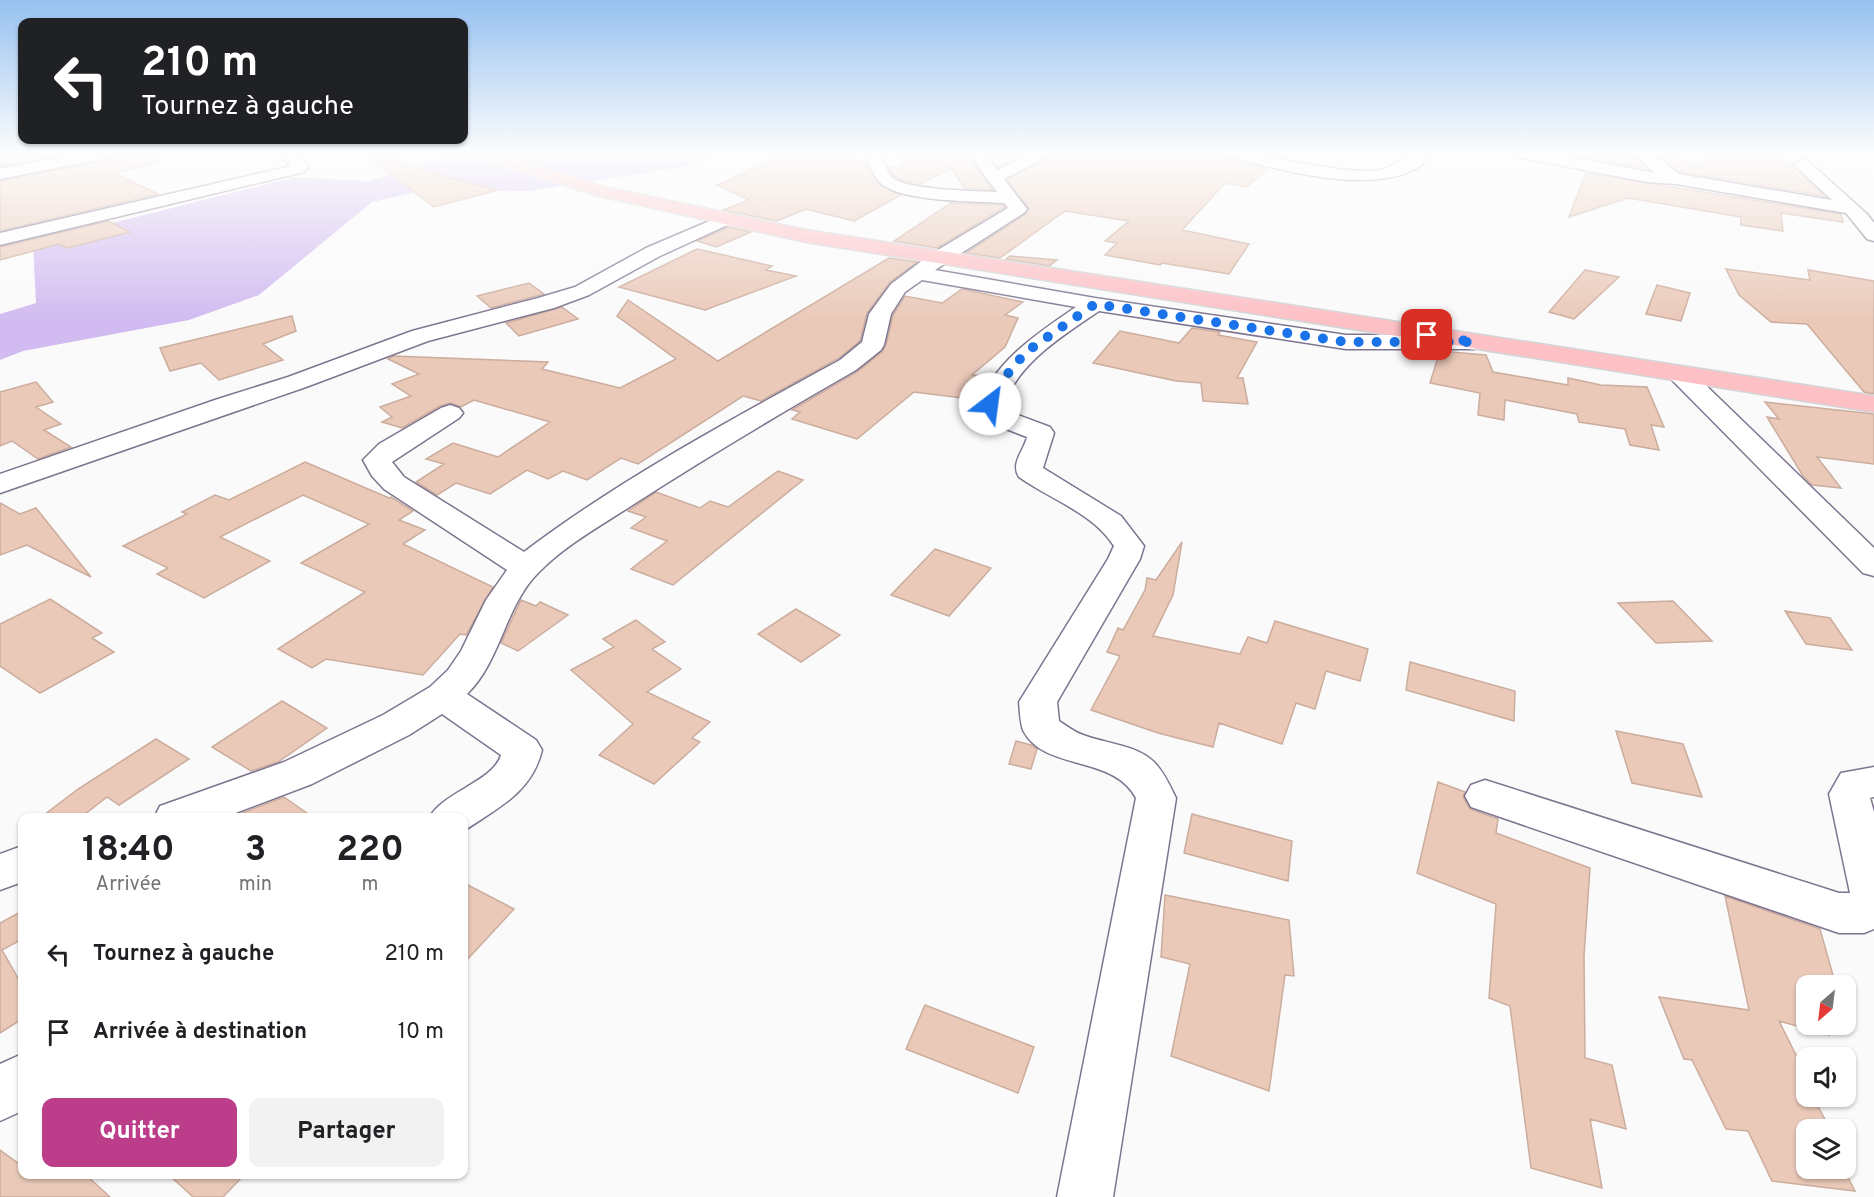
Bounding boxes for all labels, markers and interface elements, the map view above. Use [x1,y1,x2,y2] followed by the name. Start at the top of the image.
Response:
[141,38,258,91] text: 210 m
[42,42,120,120] icon: left
[141,90,354,124] text: Tournez à gauche
[1401,309,1452,360] pin
[1410,318,1443,351] icon: arrive
[958,372,1022,436] position arrow
[82,828,175,874] text: 18:40
[245,828,266,874] text: 3
[336,828,404,874] text: 220
[96,872,161,898] text: Arrivée
[239,872,272,898] text: min
[362,872,378,898] text: m
[42,938,75,971] icon: left
[93,941,274,968] text: Tournez à gauche
[384,941,444,968] text: 210 m
[1796,975,1856,1035] north arrow
[1796,975,1856,1179] map controls
[42,1016,75,1049] icon: arrive
[93,1019,307,1046] text: Arrivée à destination
[398,1019,444,1046] text: 10 m
[1796,1047,1856,1107] button: sound
[42,1098,237,1167] button: Quitter
[249,1098,444,1167] button: Partager
[1796,1119,1856,1179] button: layers

